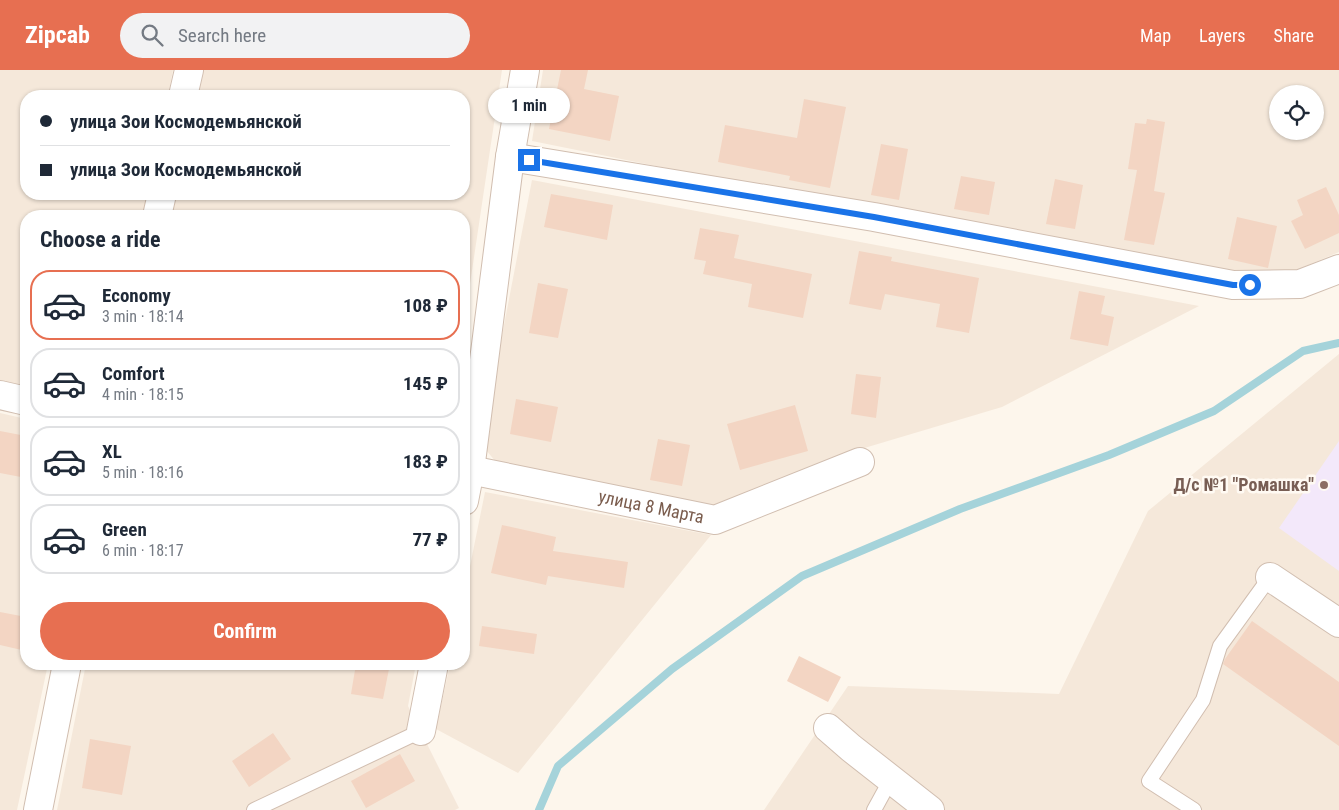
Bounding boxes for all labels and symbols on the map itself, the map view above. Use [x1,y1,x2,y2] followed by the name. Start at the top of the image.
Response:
[488,88,570,122] callout: 1 min
[518,149,540,171] route end
[1239,274,1261,296] route start
[1173,474,1314,495] place label: Д/с №1 "Ромашка"
[1318,479,1330,491] marker: Д/с №1 "Ромашка"
[597,485,706,528] street label: улица 8 Марта

